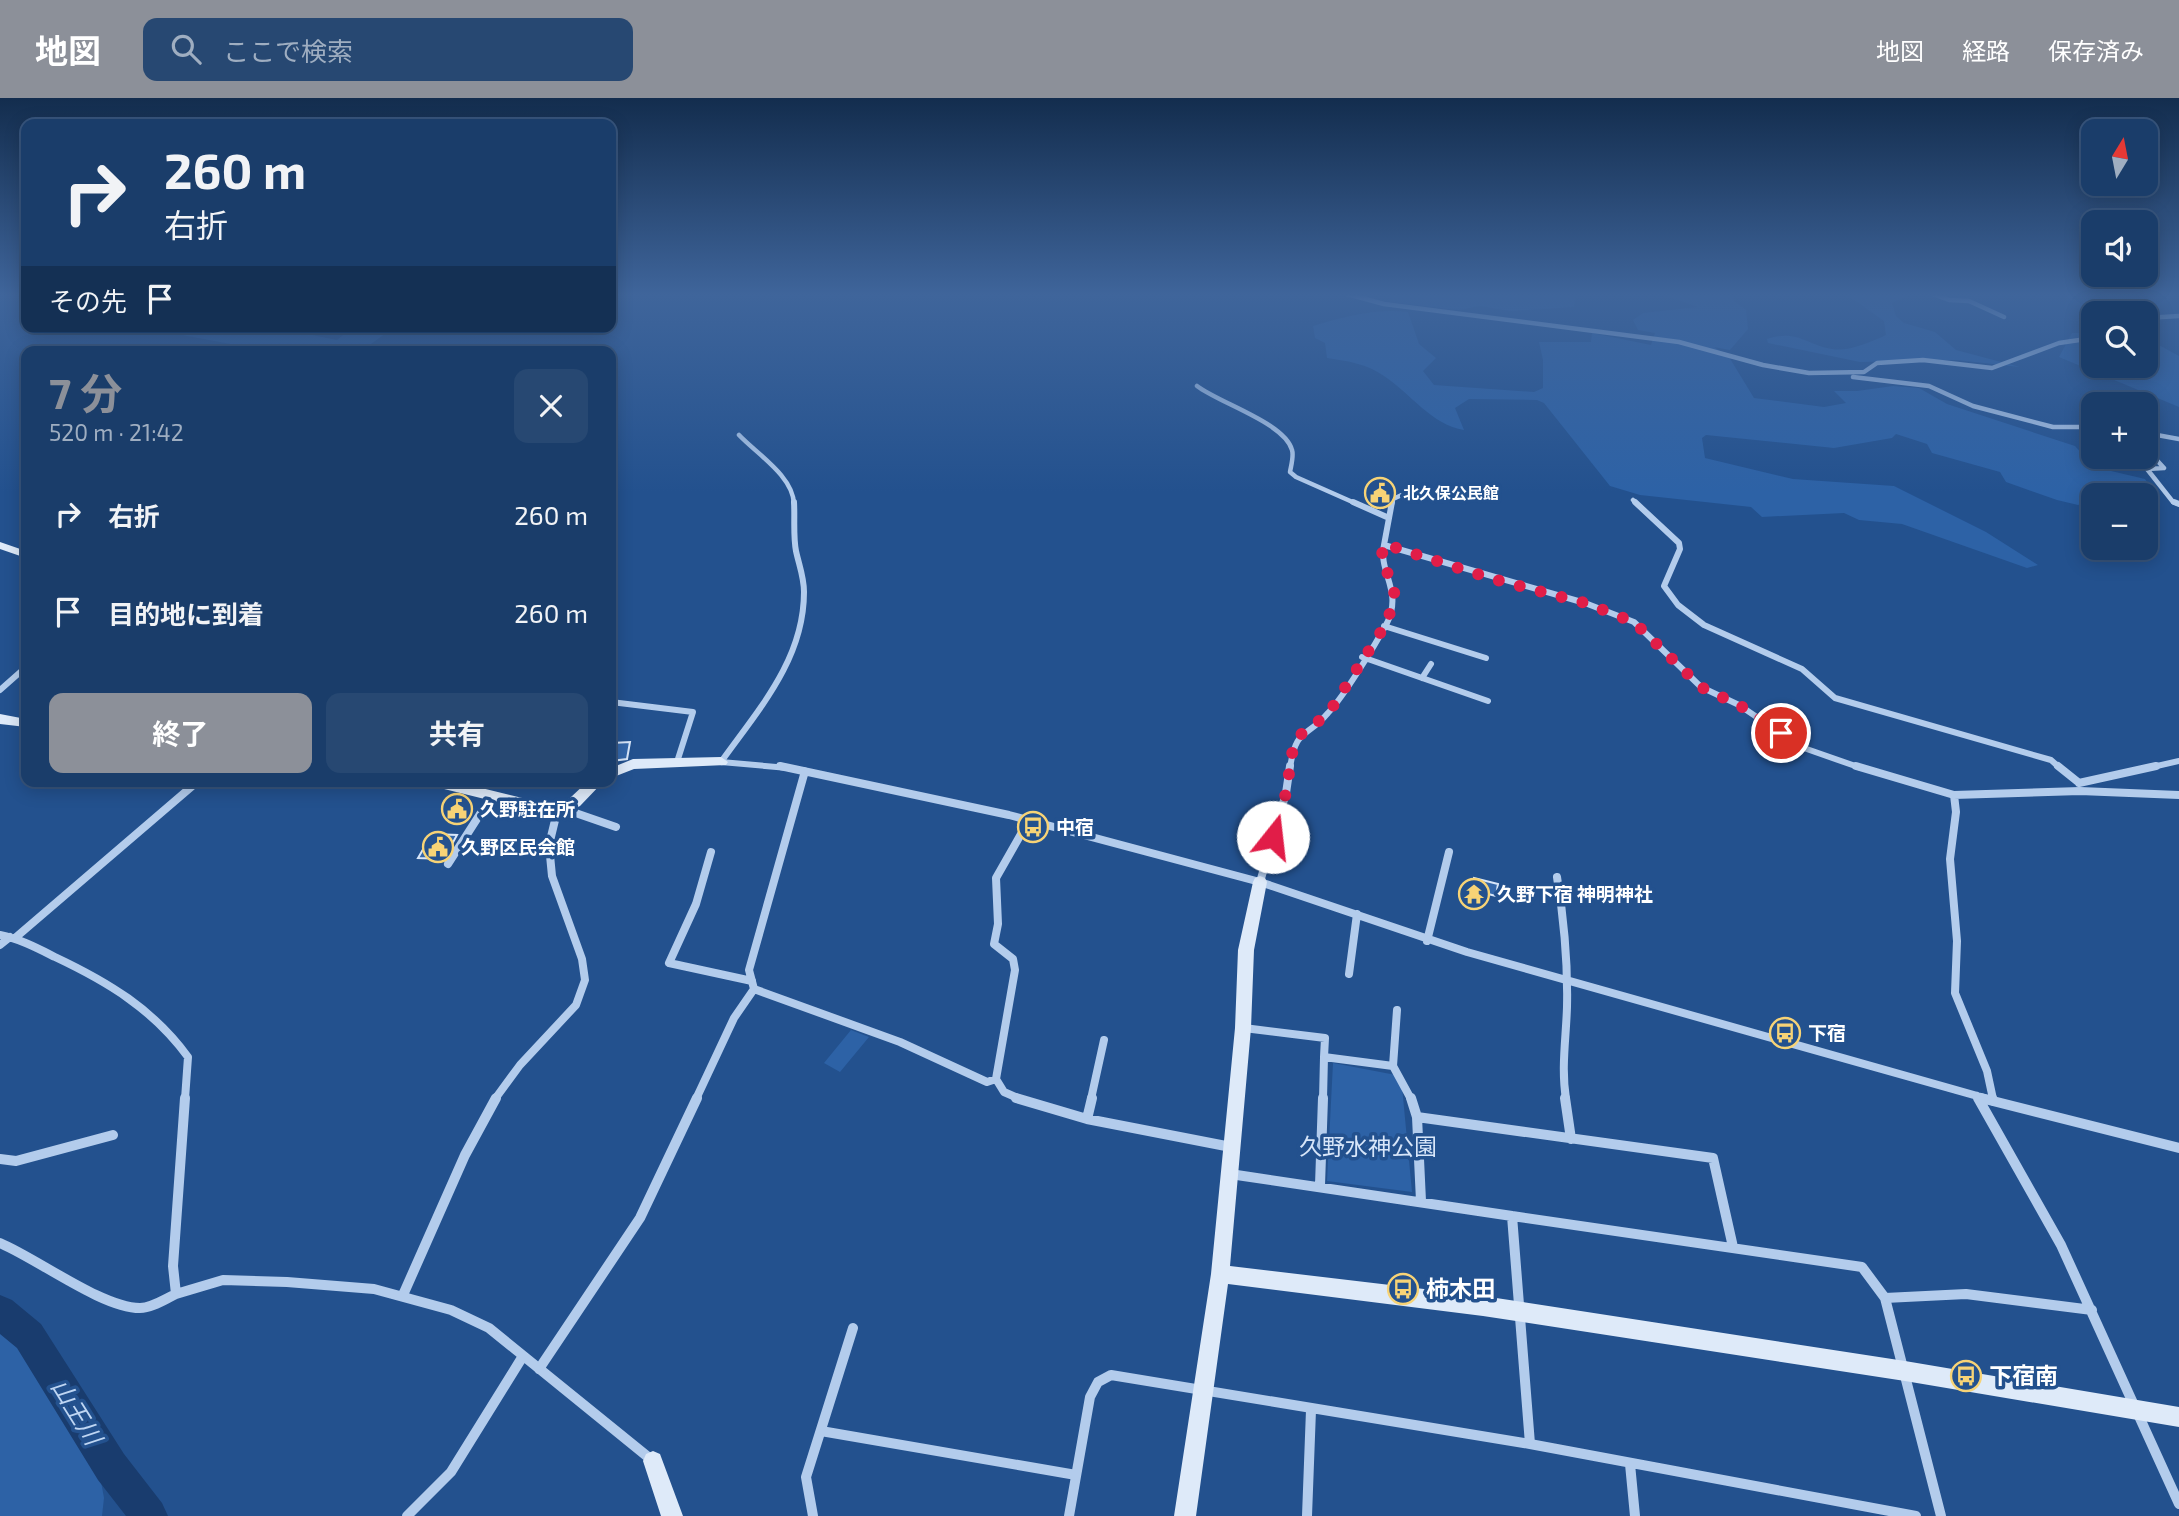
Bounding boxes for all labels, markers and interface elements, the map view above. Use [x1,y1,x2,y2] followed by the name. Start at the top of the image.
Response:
[143,18,633,81] search box
[35,30,101,70] text: 地図
[167,30,205,68] icon: search
[223,35,353,66] text: ここで検索
[1876,36,1924,65] text: 地図
[1962,36,2010,65] text: 経路
[2048,36,2144,65] text: 保存済み
[2081,119,2158,196] north arrow
[2081,119,2158,560] map controls
[164,140,306,199] text: 260 m
[49,147,140,238] icon: right
[164,205,228,243] text: 右折
[2081,210,2158,287] button: sound
[141,280,179,318] icon: arrive
[49,285,127,316] text: その先
[2081,301,2158,378] button: search
[49,367,122,417] text: 7 分
[514,369,588,443] button: close
[2081,392,2158,469] button: +
[49,418,184,446] text: 520 m · 21:42
[1363,476,1397,510] public building icon: 北久保公民館
[1403,483,1499,502] place label: 北久保公民館
[2081,483,2158,560] button: −
[49,495,87,533] icon: right
[514,499,588,530] text: 260 m
[108,500,160,531] text: 右折
[49,593,87,631] icon: arrive
[514,597,588,628] text: 260 m
[108,598,264,629] text: 目的地に到着
[49,693,312,773] button: 終了
[326,693,588,773] button: 共有
[1751,703,1811,763] pin
[1762,714,1800,752] icon: arrive
[440,792,474,826] public building icon: 久野駐在所
[480,797,575,820] place label: 久野駐在所
[1236,800,1310,874] position arrow
[1016,810,1050,844] bus stop icon: 中宿
[1056,815,1094,838] place label: 中宿
[421,830,455,864] public building icon: 久野区民会館
[461,835,575,858] place label: 久野区民会館
[1457,877,1491,911] temple icon: 久野下宿 神明神社
[1497,882,1653,905] place label: 久野下宿 神明神社
[1768,1016,1802,1050] bus stop icon: 下宿
[1808,1021,1846,1044] place label: 下宿
[1299,1132,1437,1160] park label: 久野水神公園
[1386,1272,1420,1306] bus stop icon: 柿木田
[1426,1274,1495,1302] place label: 柿木田
[1949,1359,1983,1393] bus stop icon: 下宿南
[1989,1361,2058,1389] place label: 下宿南
[46,1373,110,1452] water label: 山王川

